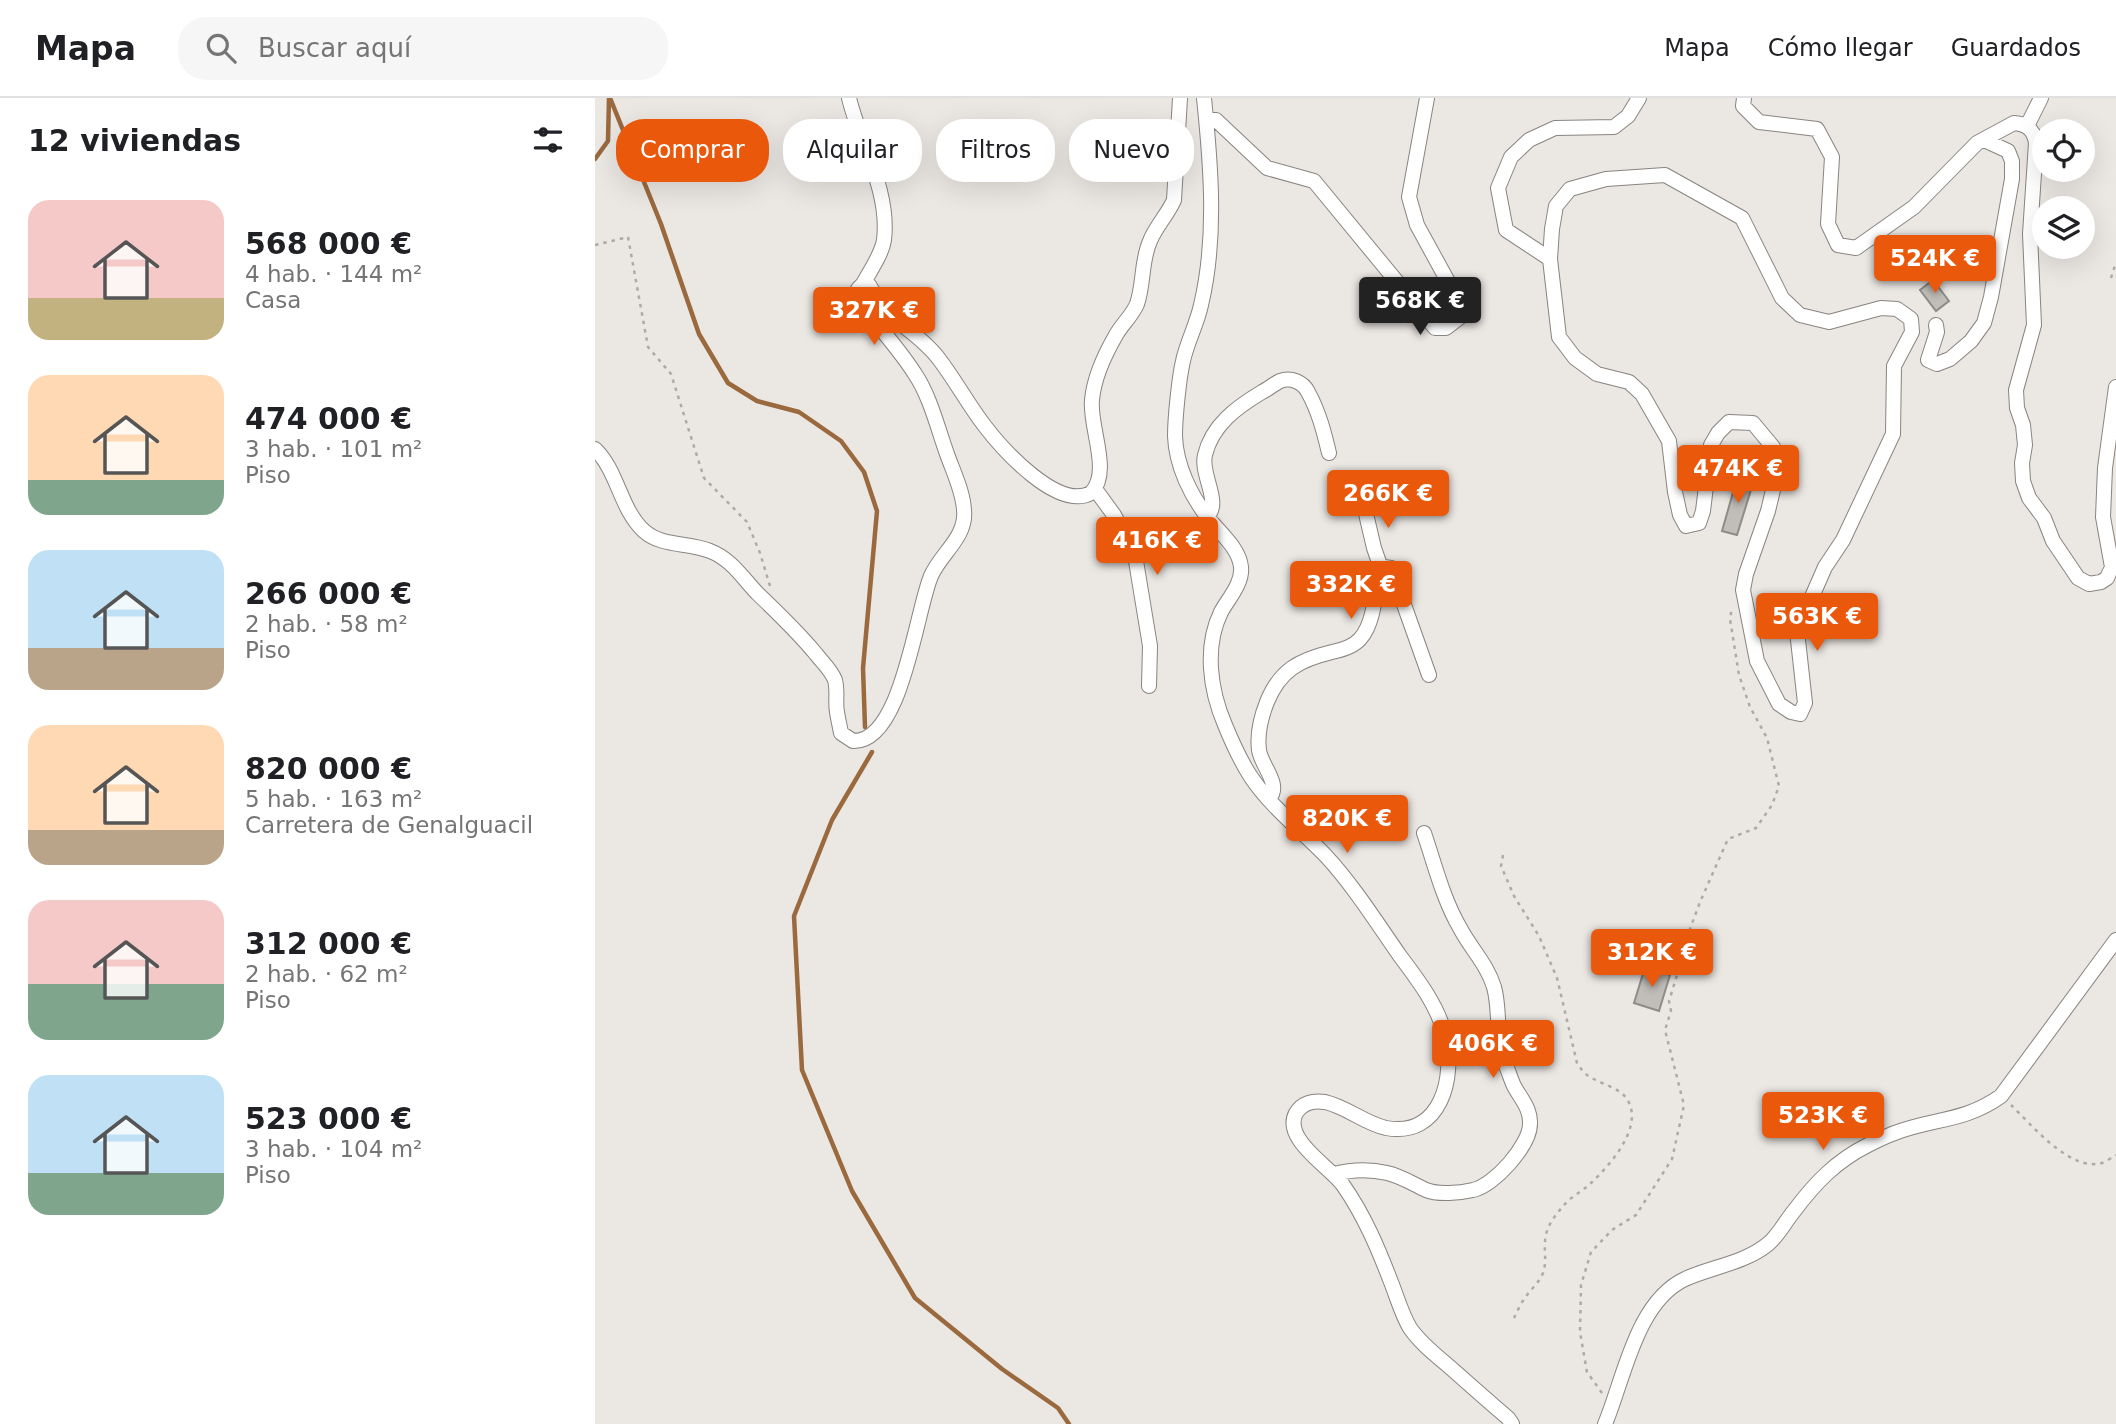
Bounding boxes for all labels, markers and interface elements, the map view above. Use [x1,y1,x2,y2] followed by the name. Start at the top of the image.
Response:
[178,17,668,80] search box
[35,29,136,68] text: Mapa
[202,29,240,67] icon: search
[258,33,411,63] text: Buscar aquí
[1664,34,1730,62] text: Mapa
[1768,34,1913,62] text: Cómo llegar
[1951,34,2081,62] text: Guardados
[616,119,769,182] chip: Comprar
[783,119,922,182] chip: Alquilar
[936,119,1055,182] chip: Filtros
[1069,119,1194,182] chip: Nuevo
[2032,119,2095,259] map controls
[2032,119,2095,182] button: locate
[529,121,567,159] icon: filters
[28,123,241,158] text: 12 viviendas
[2032,196,2095,259] button: layers
[245,226,412,261] text: 568 000 €
[84,228,168,312] icon: home
[1878,236,1992,295] pin: 524K €
[1890,245,1980,271] text: 524K €
[245,261,422,287] text: 4 hab. · 144 m²
[1363,278,1477,337] pin: 568K €
[245,287,301,313] text: Casa
[1375,287,1465,313] text: 568K €
[817,288,931,347] pin: 327K €
[829,297,919,323] text: 327K €
[245,401,412,436] text: 474 000 €
[84,403,168,487] icon: home
[245,436,422,462] text: 3 hab. · 101 m²
[1681,446,1795,505] pin: 474K €
[1693,455,1783,481] text: 474K €
[245,462,291,488] text: Piso
[1331,470,1445,530] pin: 266K €
[1343,480,1433,506] text: 266K €
[1100,518,1214,577] pin: 416K €
[1112,527,1202,553] text: 416K €
[1294,561,1408,621] pin: 332K €
[1306,571,1396,597] text: 332K €
[245,576,412,611] text: 266 000 €
[84,578,168,662] icon: home
[1760,594,1874,653] pin: 563K €
[1772,603,1862,629] text: 563K €
[245,611,408,637] text: 2 hab. · 58 m²
[245,637,291,663] text: Piso
[245,751,412,786] text: 820 000 €
[84,753,168,837] icon: home
[245,786,422,812] text: 5 hab. · 163 m²
[1290,796,1404,855] pin: 820K €
[1302,805,1392,831] text: 820K €
[245,812,533,838] text: Carretera de Genalguacil
[245,926,412,961] text: 312 000 €
[84,928,168,1012] icon: home
[1595,930,1709,989] pin: 312K €
[1607,939,1697,965] text: 312K €
[245,961,408,987] text: 2 hab. · 62 m²
[245,987,291,1013] text: Piso
[1436,1020,1550,1080] pin: 406K €
[1448,1030,1538,1056] text: 406K €
[1766,1093,1880,1152] pin: 523K €
[245,1101,412,1136] text: 523 000 €
[1778,1102,1868,1128] text: 523K €
[84,1103,168,1187] icon: home
[245,1136,422,1162] text: 3 hab. · 104 m²
[245,1162,291,1188] text: Piso

